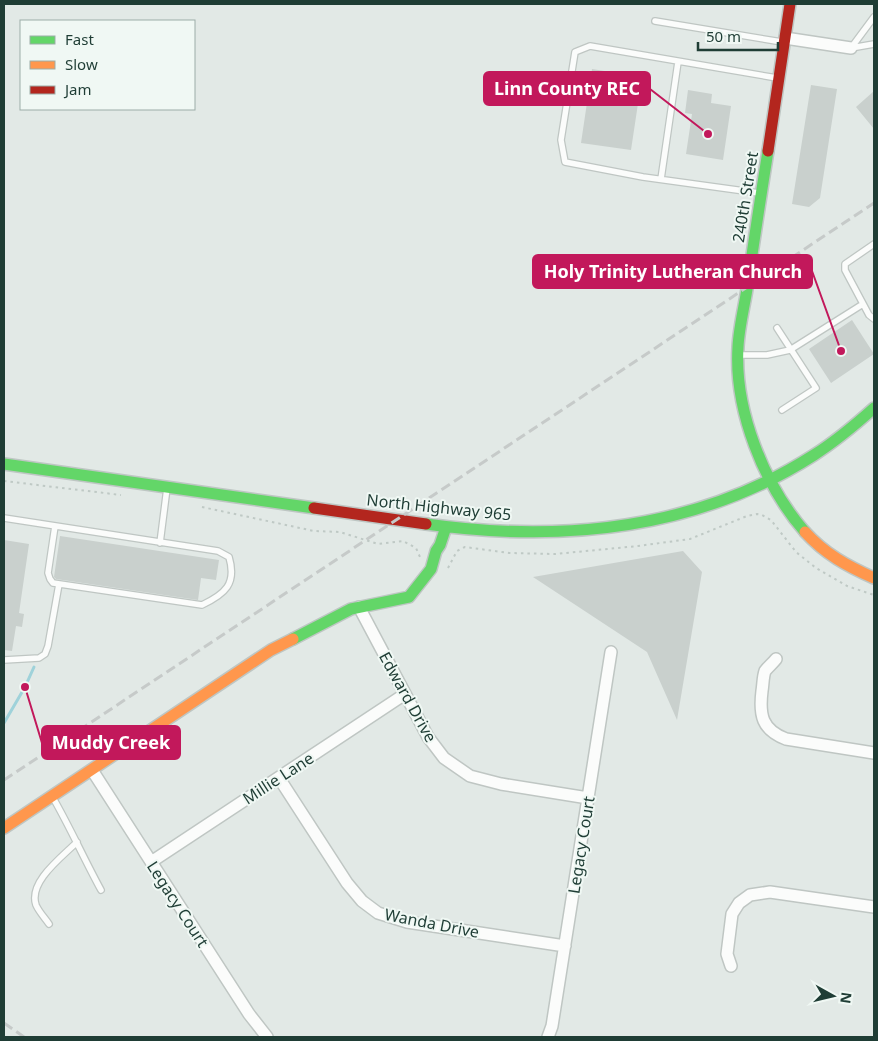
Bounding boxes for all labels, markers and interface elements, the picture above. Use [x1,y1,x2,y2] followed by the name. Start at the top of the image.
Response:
[20,20,195,110] legend
[698,20,778,52] scale bar
[706,26,741,46] text: 50 m
[65,29,94,49] text: Fast
[65,54,98,74] text: Slow
[484,72,650,105] callout: Linn County REC
[494,76,640,100] text: Linn County REC
[63,79,92,99] text: Jam
[727,150,763,244] street label: 240th Street
[533,255,812,288] callout: Holy Trinity Lutheran Church
[544,259,802,283] text: Holy Trinity Lutheran Church
[366,488,512,526] street label: North Highway 965
[374,648,442,746] street label: Edward Drive
[42,726,180,759] callout: Muddy Creek
[52,730,171,754] text: Muddy Creek
[238,747,318,809] street label: Millie Lane
[562,795,600,895] street label: Legacy Court
[142,857,214,951] street label: Legacy Court
[383,903,481,943] street label: Wanda Drive
[808,971,858,1021] north arrow
[836,991,857,1005] text: N

